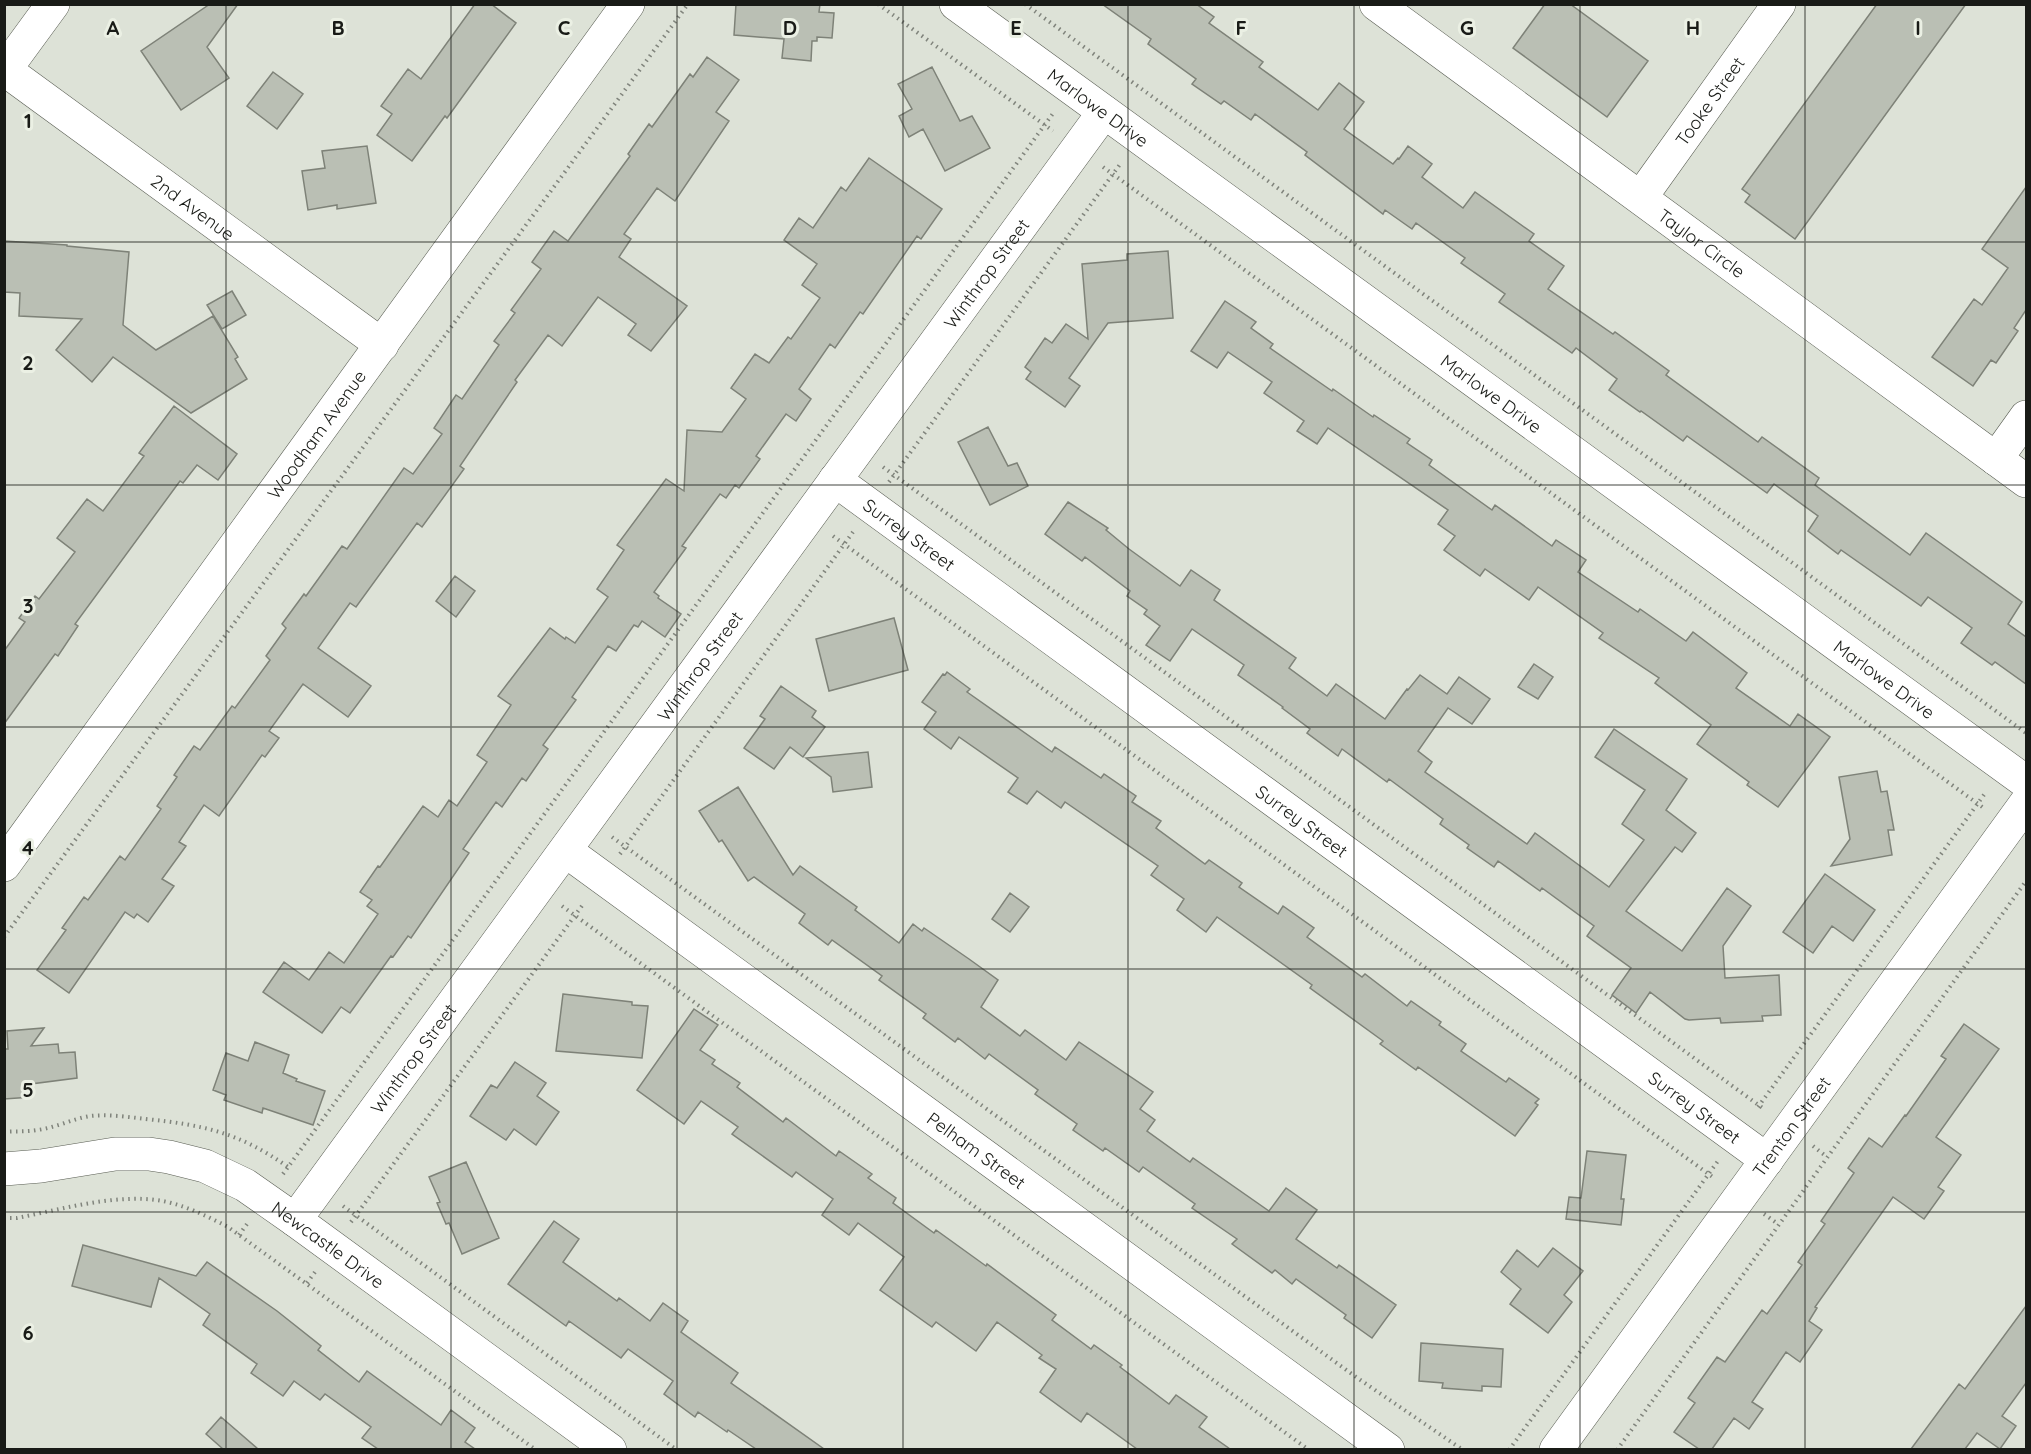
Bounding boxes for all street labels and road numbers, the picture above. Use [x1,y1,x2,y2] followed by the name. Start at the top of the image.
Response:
[1670,52,1749,150] street label: Tooke Street
[1043,63,1153,152] street label: Marlowe Drive
[147,169,239,245] street label: 2nd Avenue
[1654,203,1750,283] street label: Taylor Circle
[938,214,1034,333] street label: Winthrop Street
[1436,349,1547,438] street label: Marlowe Drive
[262,365,371,503] street label: Woodham Avenue
[859,493,960,575] street label: Surrey Street
[652,606,747,725] street label: Winthrop Street
[1829,635,1940,724] street label: Marlowe Drive
[1251,779,1352,862] street label: Surrey Street
[365,999,461,1118] street label: Winthrop Street
[1644,1066,1745,1148] street label: Surrey Street
[1747,1072,1835,1181] street label: Trenton Street
[923,1107,1030,1194] street label: Pelham Street
[267,1196,389,1293] street label: Newcastle Drive

